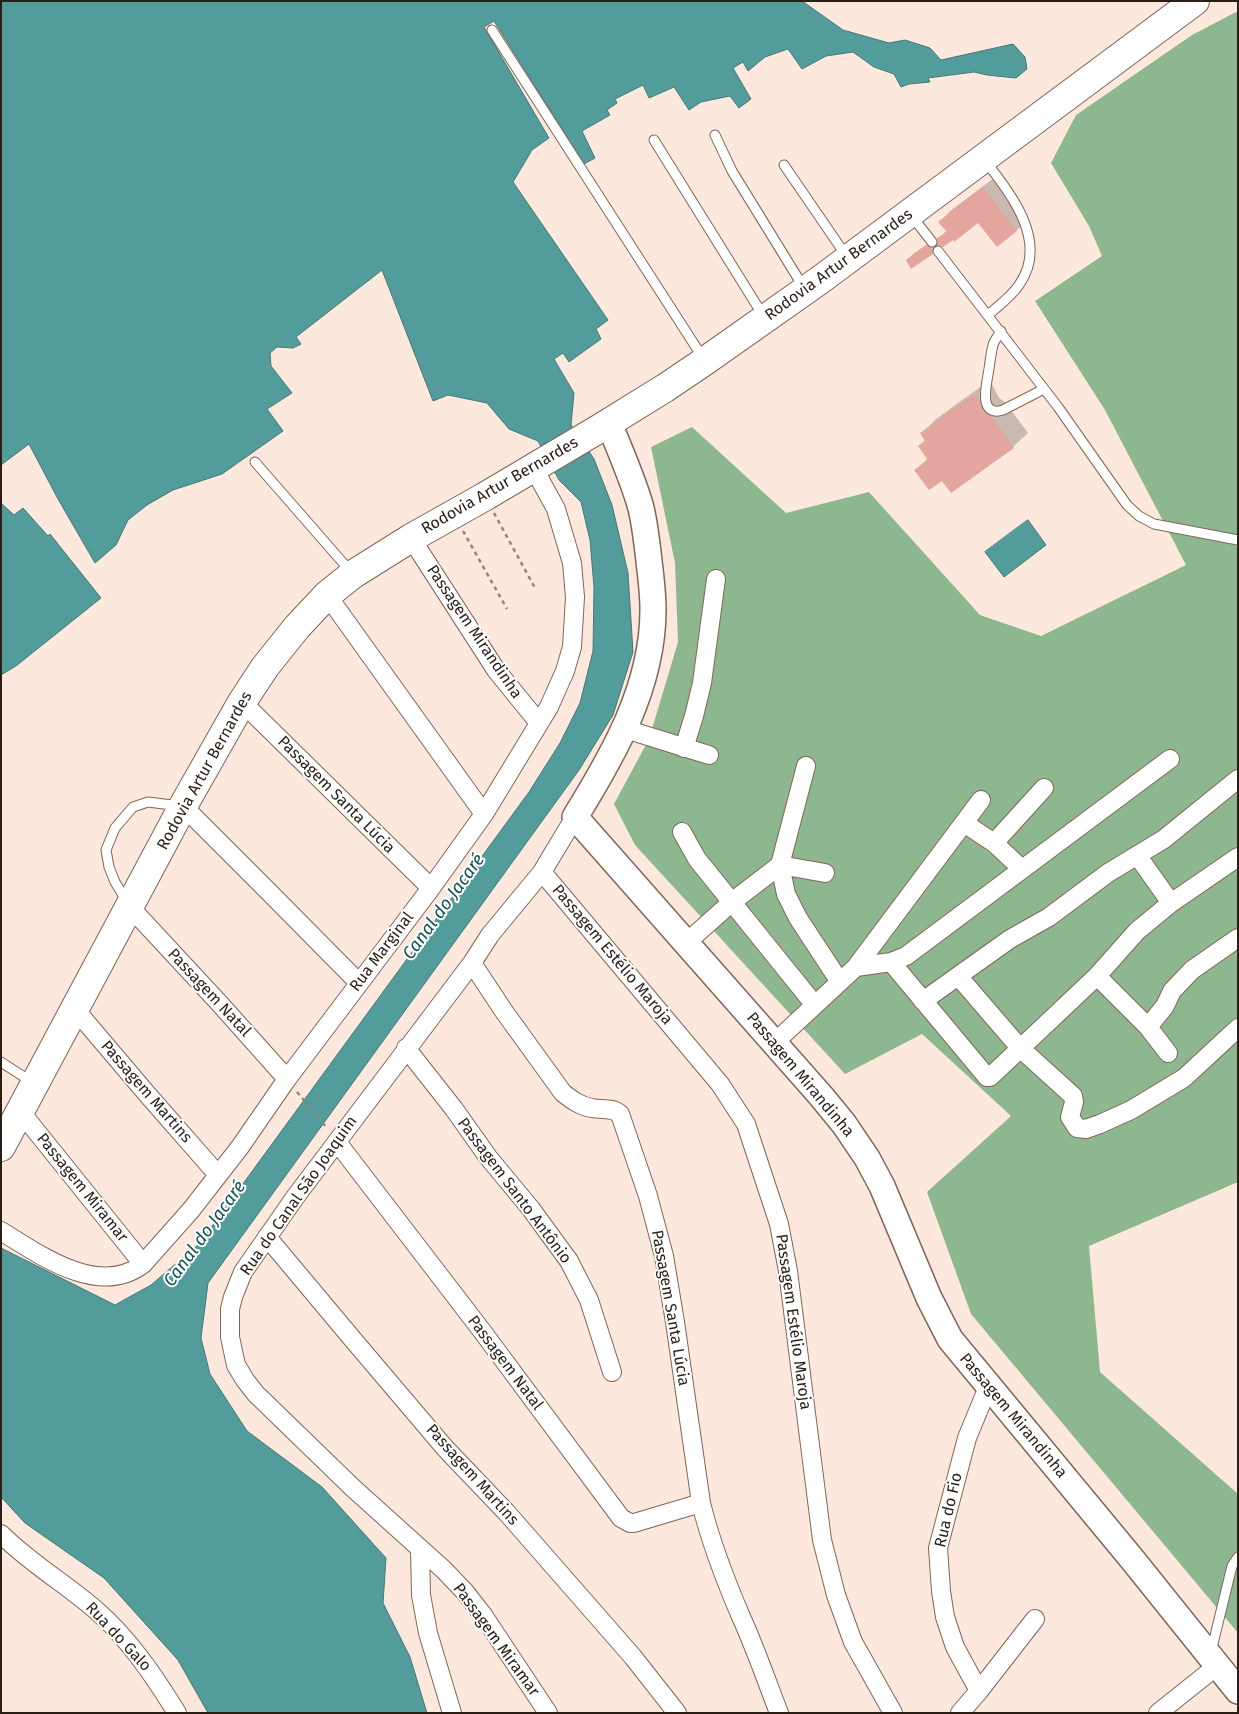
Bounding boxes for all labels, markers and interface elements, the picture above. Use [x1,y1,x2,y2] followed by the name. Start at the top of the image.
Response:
[761,205,917,325] street label: Rodovia Artur Bernardes
[418,433,582,539] street label: Rodovia Artur Bernardes
[422,562,526,702] street label: Passagem Mirandinha
[153,689,257,853] street label: Rodovia Artur Bernardes
[273,732,399,858] street label: Passagem Santa Lúcia
[398,850,490,964] water label: Canal do Jacaré
[548,881,676,1029] street label: Passagem Estélio Maroja
[346,909,418,995] street label: Rua Marginal
[163,945,255,1041] street label: Passagem Natal
[742,1009,858,1141] street label: Passagem Mirandinha
[96,1037,196,1147] street label: Passagem Martins
[237,1113,361,1279] street label: Rua do Canal São Joaquim
[453,1114,575,1268] street label: Passagem Santo Antônio
[32,1130,132,1246] street label: Passagem Miramar
[159,1177,251,1291] water label: Canal do Jacaré
[647,1228,693,1388] street label: Passagem Santa Lúcia
[771,1233,815,1411] street label: Passagem Estélio Maroja
[463,1312,547,1414] street label: Passagem Natal
[955,1350,1071,1482] street label: Passagem Mirandinha
[422,1421,522,1529] street label: Passagem Martins
[931,1471,967,1549] street label: Rua do Fio
[449,1580,543,1700] street label: Passagem Miramar
[81,1598,155,1676] street label: Rua do Galo

